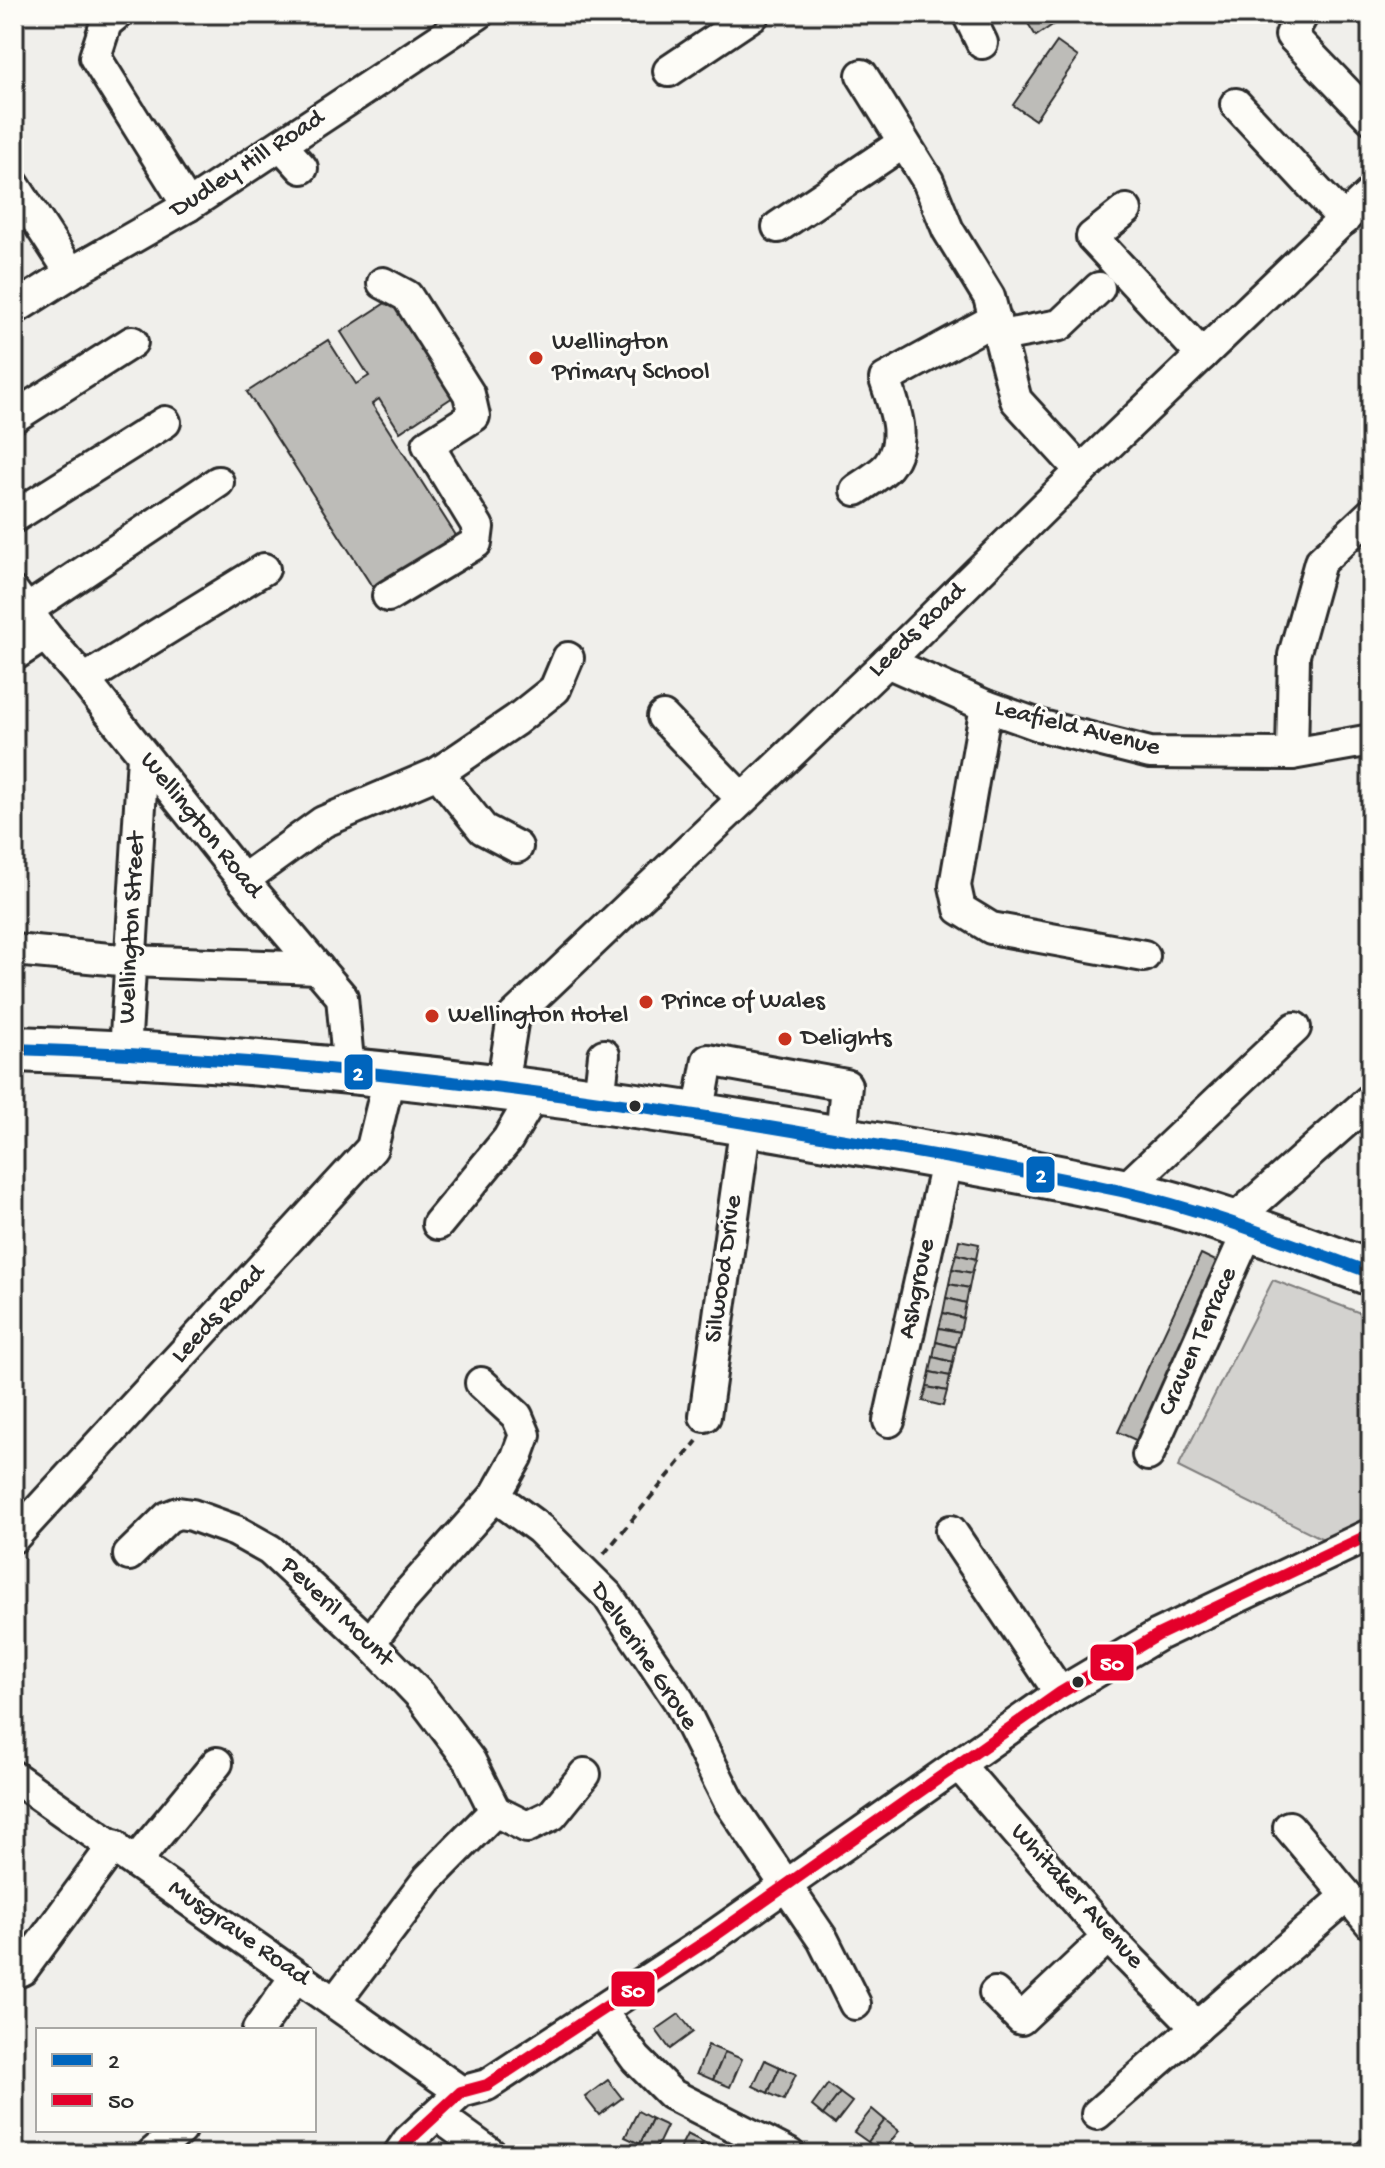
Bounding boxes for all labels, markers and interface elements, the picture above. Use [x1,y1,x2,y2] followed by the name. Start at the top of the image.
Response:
[164,103,332,227] street label: Dudley Hill Road
[551,328,710,389] place label: Wellington Primary School
[527,349,545,367] marker: Wellington Primary School
[863,576,975,685] street label: Leeds Road
[991,693,1164,765] street label: Leafield Avenue
[132,747,270,907] street label: Wellington Road
[113,829,154,1025] street label: Wellington Street
[661,987,826,1018] place label: Prince of Wales
[637,993,655,1011] marker: Prince of Wales
[448,1001,628,1032] place label: Wellington Hotel
[423,1007,441,1025] marker: Wellington Hotel
[799,1024,893,1055] place label: Delights
[776,1030,794,1048] marker: Delights
[343,1053,374,1091] line badge: 2
[353,1063,364,1089] text: 2
[627,1098,643,1114] unlabelled marker
[1025,1155,1056,1194] line badge: 2
[1036,1165,1047,1191] text: 2
[699,1193,751,1345] street label: Silwood Drive
[892,1236,944,1342] street label: Ashgrove
[165,1258,274,1371] street label: Leeds Road
[1152,1262,1246,1421] street label: Craven Terrace
[272,1550,401,1677] street label: Peveril Mount
[581,1575,704,1737] street label: Delverine Grove
[1089,1643,1135,1682] line badge: 50
[1100,1653,1125,1679] text: 50
[1070,1674,1086,1690] unlabelled marker
[1002,1818,1150,1977] street label: Whitaker Avenue
[161,1874,316,1995] street label: Musgrave Road
[610,1970,656,2008] line badge: 50
[621,1980,646,2006] text: 50
[36,2028,316,2132] legend
[108,2049,120,2078] text: 2
[108,2089,134,2118] text: 50

